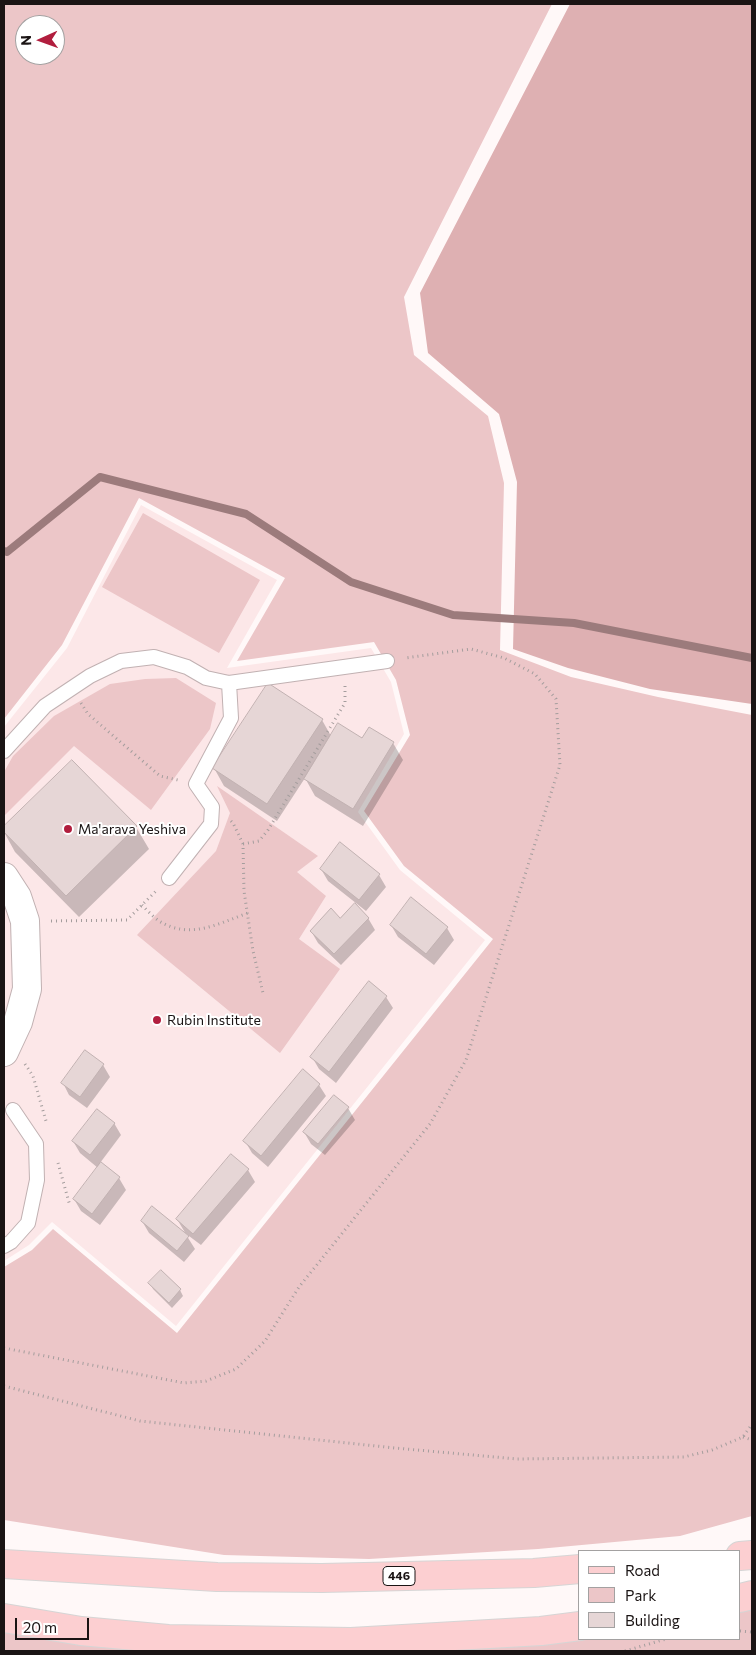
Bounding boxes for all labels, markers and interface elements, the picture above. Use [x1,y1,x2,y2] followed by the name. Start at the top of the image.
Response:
[15,15,65,65] north arrow
[17,35,34,46] text: N
[78,821,186,837] place label: Ma'arava Yeshiva
[62,823,74,835] marker: Ma'arava Yeshiva
[167,1012,261,1028] place label: Rubin Institute
[151,1014,163,1026] marker: Rubin Institute
[578,1550,741,1640] legend
[625,1561,660,1579] text: Road
[383,1566,415,1585] road number: 446
[625,1586,656,1604] text: Park
[18,1608,91,1640] scale bar
[625,1611,680,1629] text: Building
[23,1618,57,1636] text: 20 m

